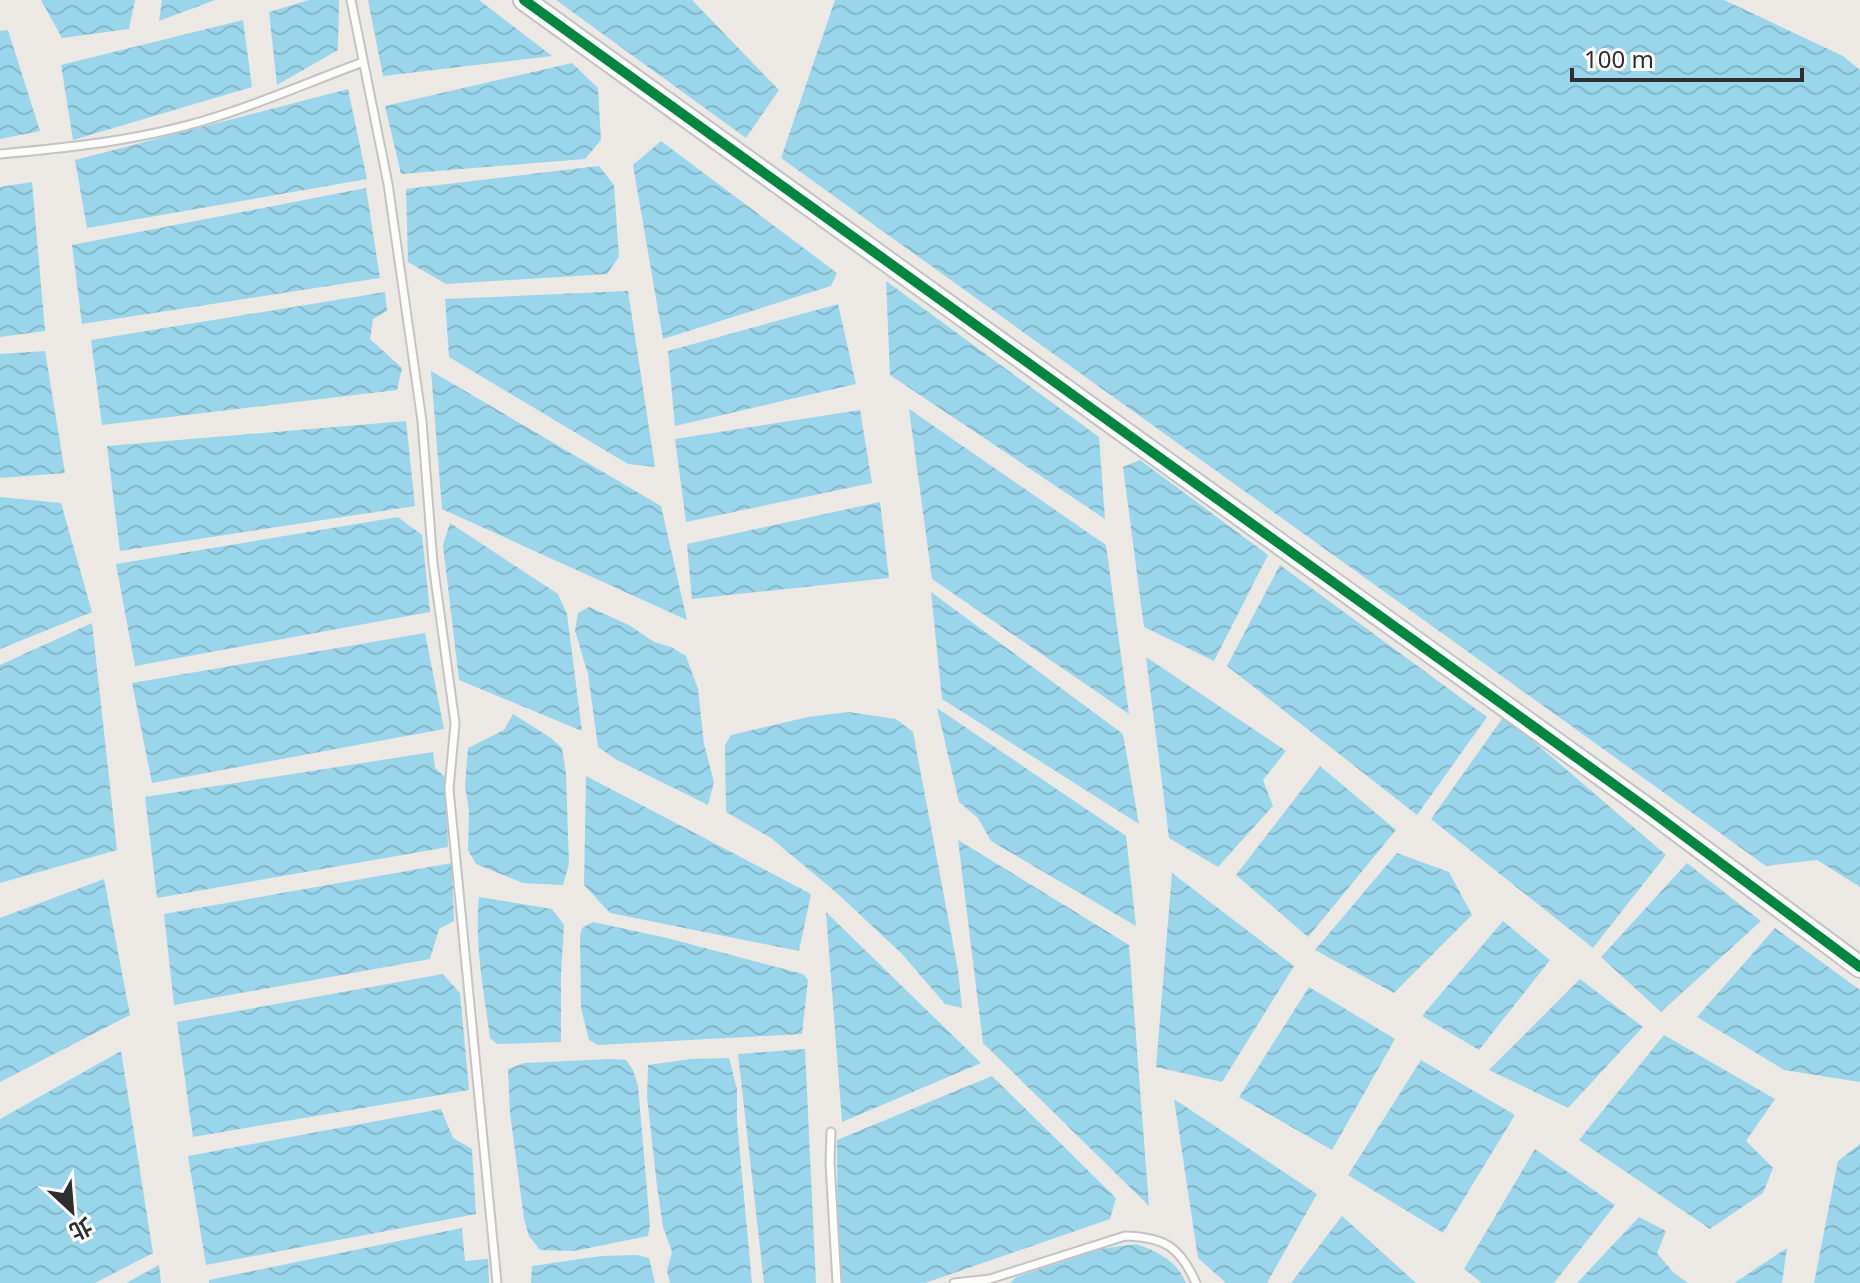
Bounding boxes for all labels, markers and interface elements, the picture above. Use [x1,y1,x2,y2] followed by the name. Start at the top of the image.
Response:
[1572,32,1802,82] scale bar
[1584,42,1654,75] text: 100 m
[32,1171,112,1251] north arrow
[65,1212,98,1248] text: 北

